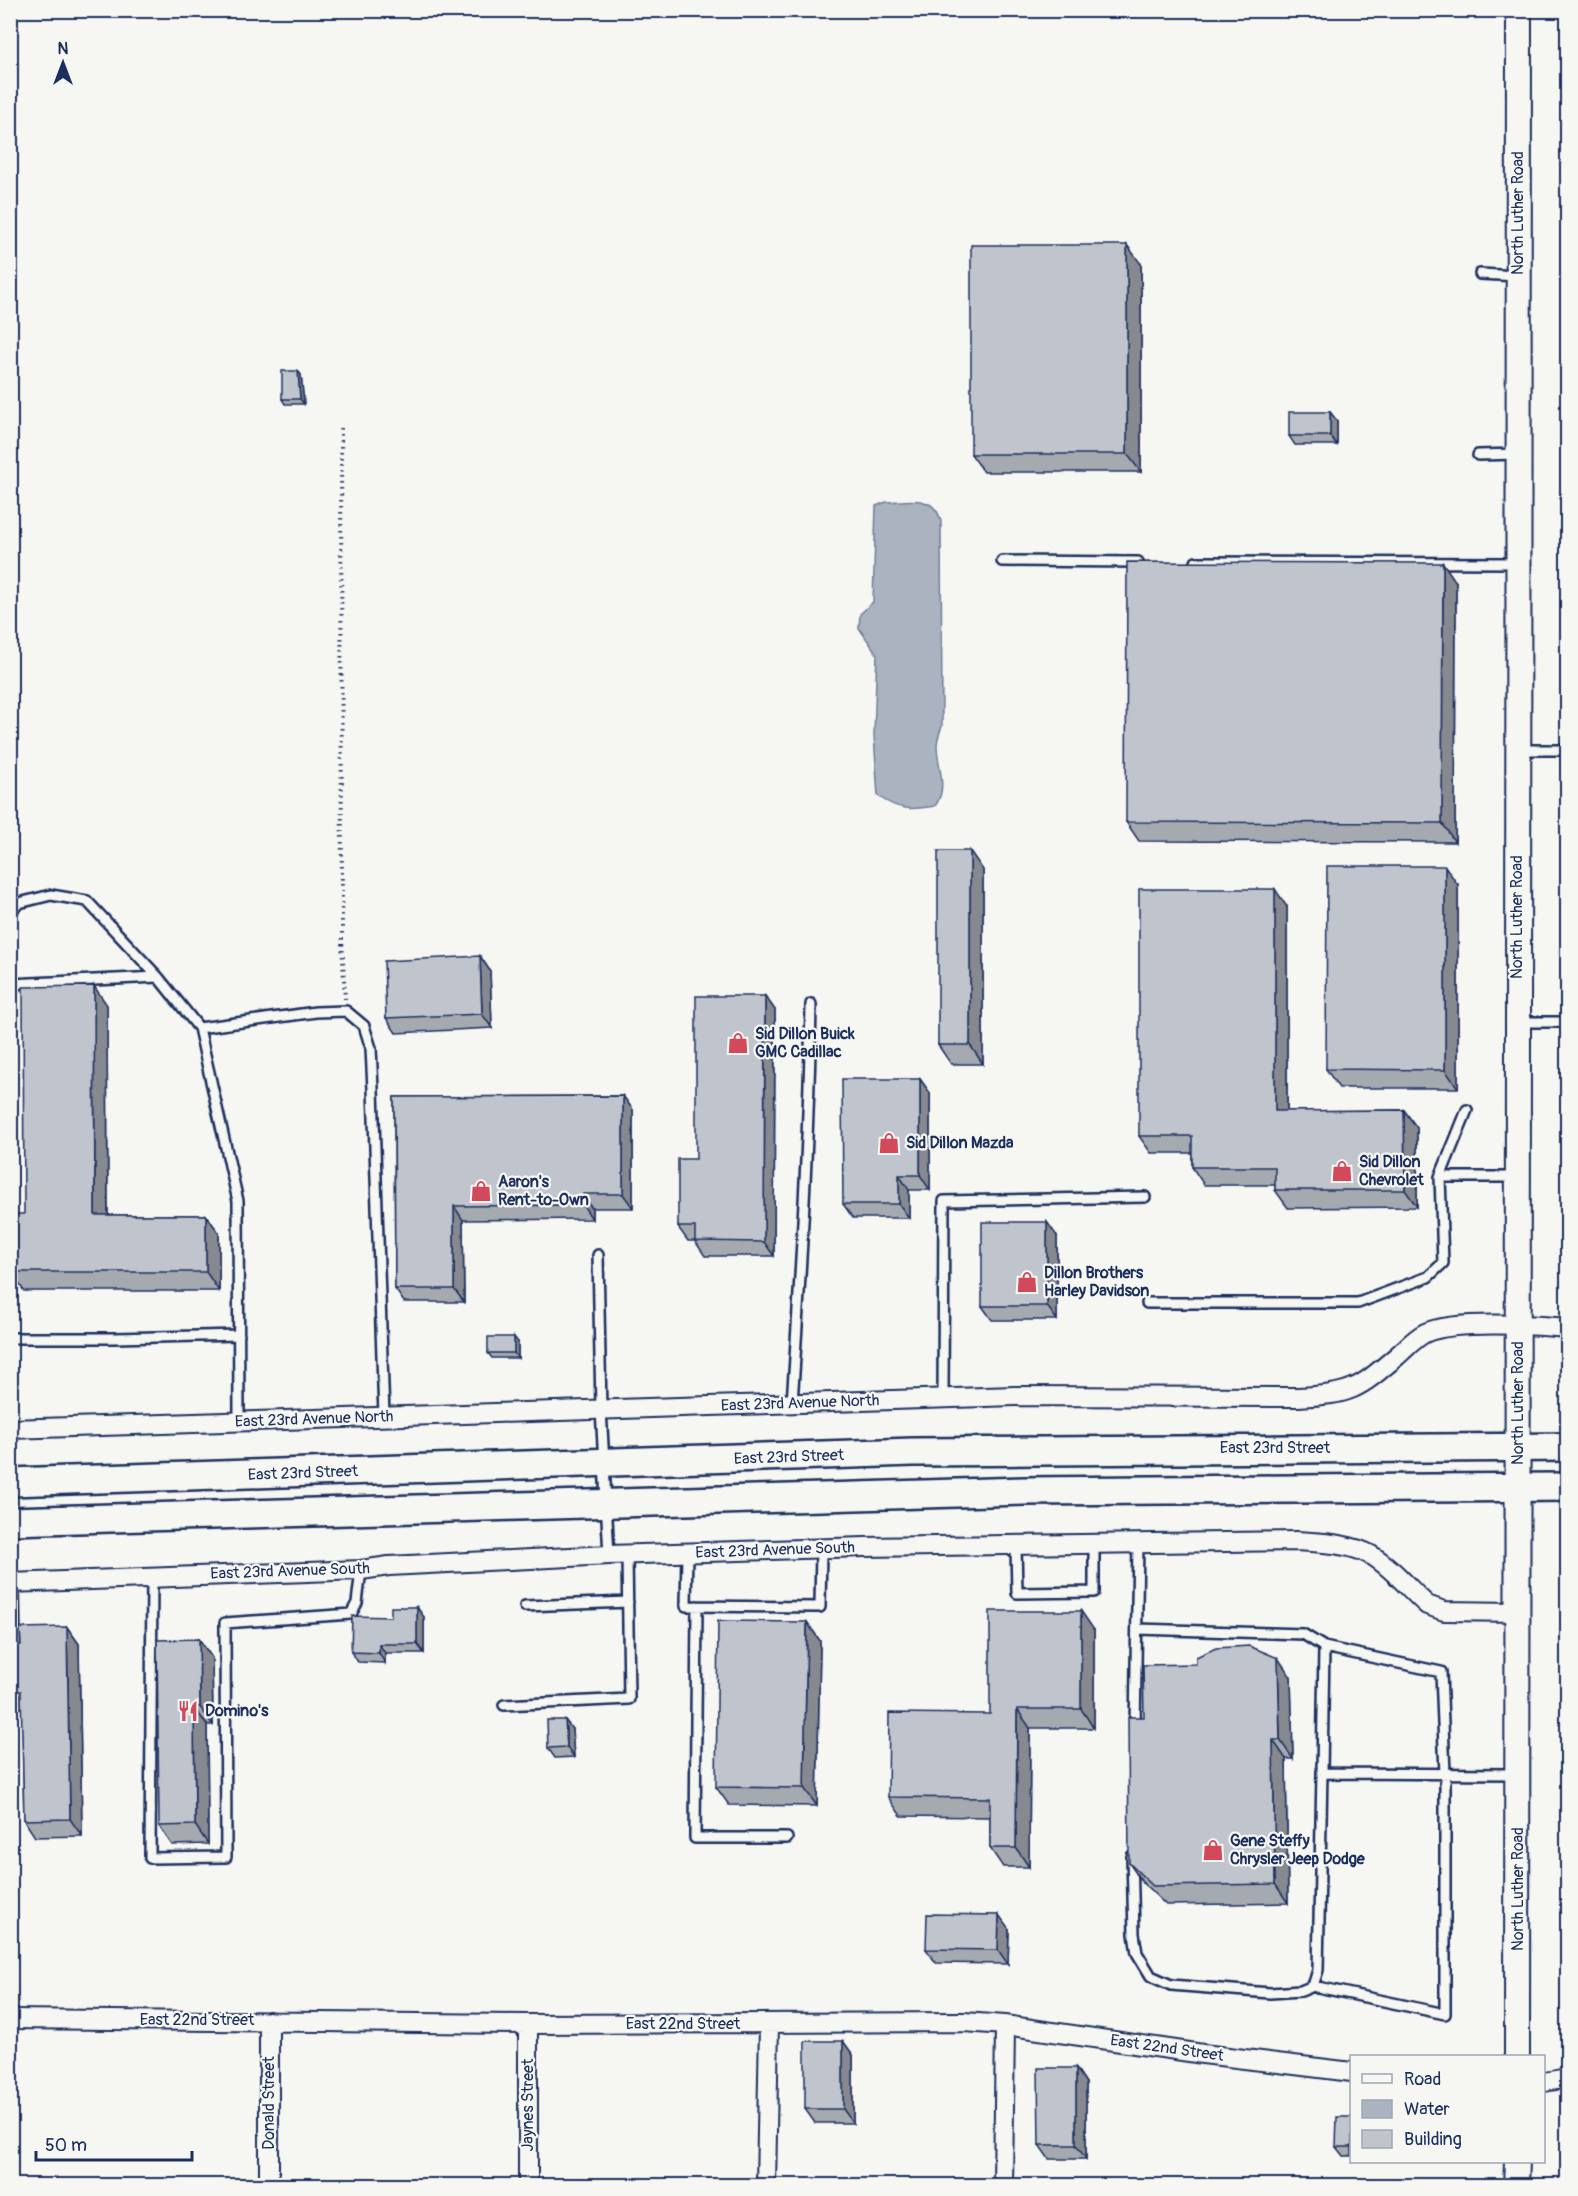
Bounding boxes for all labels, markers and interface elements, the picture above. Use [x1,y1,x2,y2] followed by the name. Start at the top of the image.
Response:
[33,33,93,93] north arrow
[58,39,69,59] text: N
[1508,151,1528,275] street label: North Luther Road
[1507,855,1527,979] street label: North Luther Road
[755,1024,855,1062] place label: Sid Dillon Buick GMC Cadillac
[726,1031,750,1055] shop icon: Sid Dillon Buick GMC Cadillac
[877,1131,901,1155] shop icon: Sid Dillon Mazda
[906,1133,1014,1153] place label: Sid Dillon Mazda
[1359,1152,1424,1190] place label: Sid Dillon Chevrolet
[1330,1159,1354,1183] shop icon: Sid Dillon Chevrolet
[498,1172,589,1210] place label: Aaron's Rent-to-Own
[469,1179,493,1203] shop icon: Aaron's Rent-to-Own
[1044,1263,1149,1301] place label: Dillon Brothers Harley Davidson
[1015,1270,1039,1294] shop icon: Dillon Brothers Harley Davidson
[1508,1341,1528,1465] street label: North Luther Road
[720,1390,880,1416] street label: East 23rd Avenue North
[234,1406,394,1432] street label: East 23rd Avenue North
[1220,1438,1331,1458] street label: East 23rd Street
[734,1445,845,1469] street label: East 23rd Street
[248,1461,359,1485] street label: East 23rd Street
[695,1537,855,1563] street label: East 23rd Avenue South
[210,1558,370,1584] street label: East 23rd Avenue South
[176,1699,200,1723] restaurant icon: Domino's
[205,1701,269,1721] place label: Domino's
[1508,1827,1528,1951] street label: North Luther Road
[1230,1831,1366,1869] place label: Gene Steffy Chrysler Jeep Dodge
[1201,1838,1225,1862] shop icon: Gene Steffy Chrysler Jeep Dodge
[140,2010,255,2030] street label: East 22nd Street
[626,2014,741,2034] street label: East 22nd Street
[1109,2030,1226,2066] street label: East 22nd Street
[1350,2055,1545,2163] legend
[259,2056,279,2150] street label: Donald Street
[518,2058,538,2151] street label: Jaynes Street
[1404,2068,1441,2091] text: Road
[1404,2098,1450,2121] text: Water
[36,2124,192,2162] scale bar
[1404,2128,1462,2151] text: Building
[45,2134,87,2157] text: 50 m

